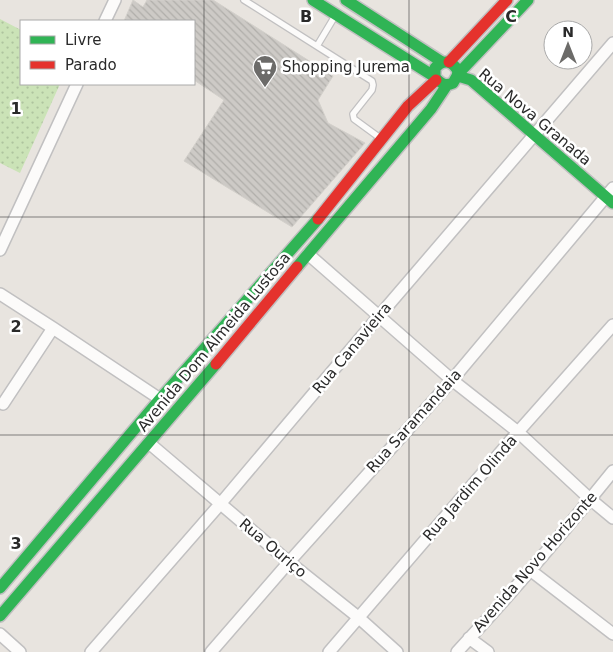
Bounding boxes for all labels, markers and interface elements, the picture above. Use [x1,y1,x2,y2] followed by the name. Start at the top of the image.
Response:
[300,7,312,26] text: B
[505,7,517,26] text: C
[20,20,195,85] legend
[543,20,593,70] north arrow
[562,24,574,40] text: N
[65,31,101,49] text: Livre
[252,54,278,88] supermarket icon: Shopping Jurema
[65,56,117,74] text: Parado
[282,58,410,76] place label: Shopping Jurema
[475,65,595,169] street label: Rua Nova Granada
[10,99,22,118] text: 1
[134,249,294,435] street label: Avenida Dom Almeida Lustosa
[309,299,395,397] street label: Rua Canavieira
[10,317,22,336] text: 2
[363,366,465,476] street label: Rua Saramandaia
[419,431,521,545] street label: Rua Jardim Olinda
[469,488,601,636] street label: Avenida Novo Horizonte
[236,515,310,581] street label: Rua Ouriço
[10,534,22,553] text: 3

